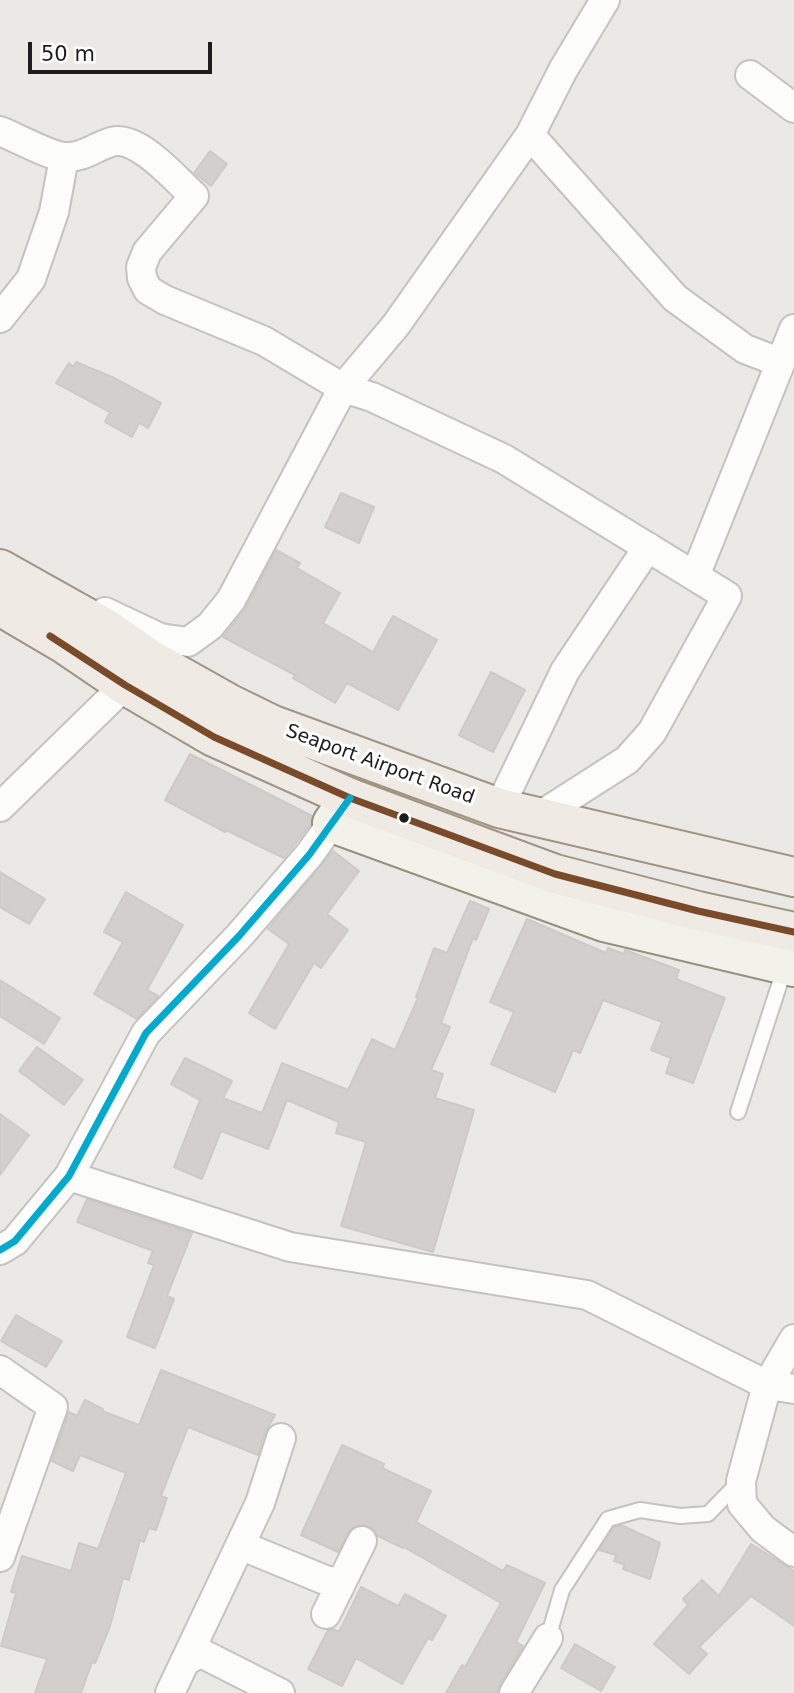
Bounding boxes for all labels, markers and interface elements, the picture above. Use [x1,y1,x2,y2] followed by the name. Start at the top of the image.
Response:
[32,28,215,72] scale bar
[41,42,95,66] text: 50 m
[283,720,477,810] street label: Seaport Airport Road
[397,811,411,825] unlabelled marker

